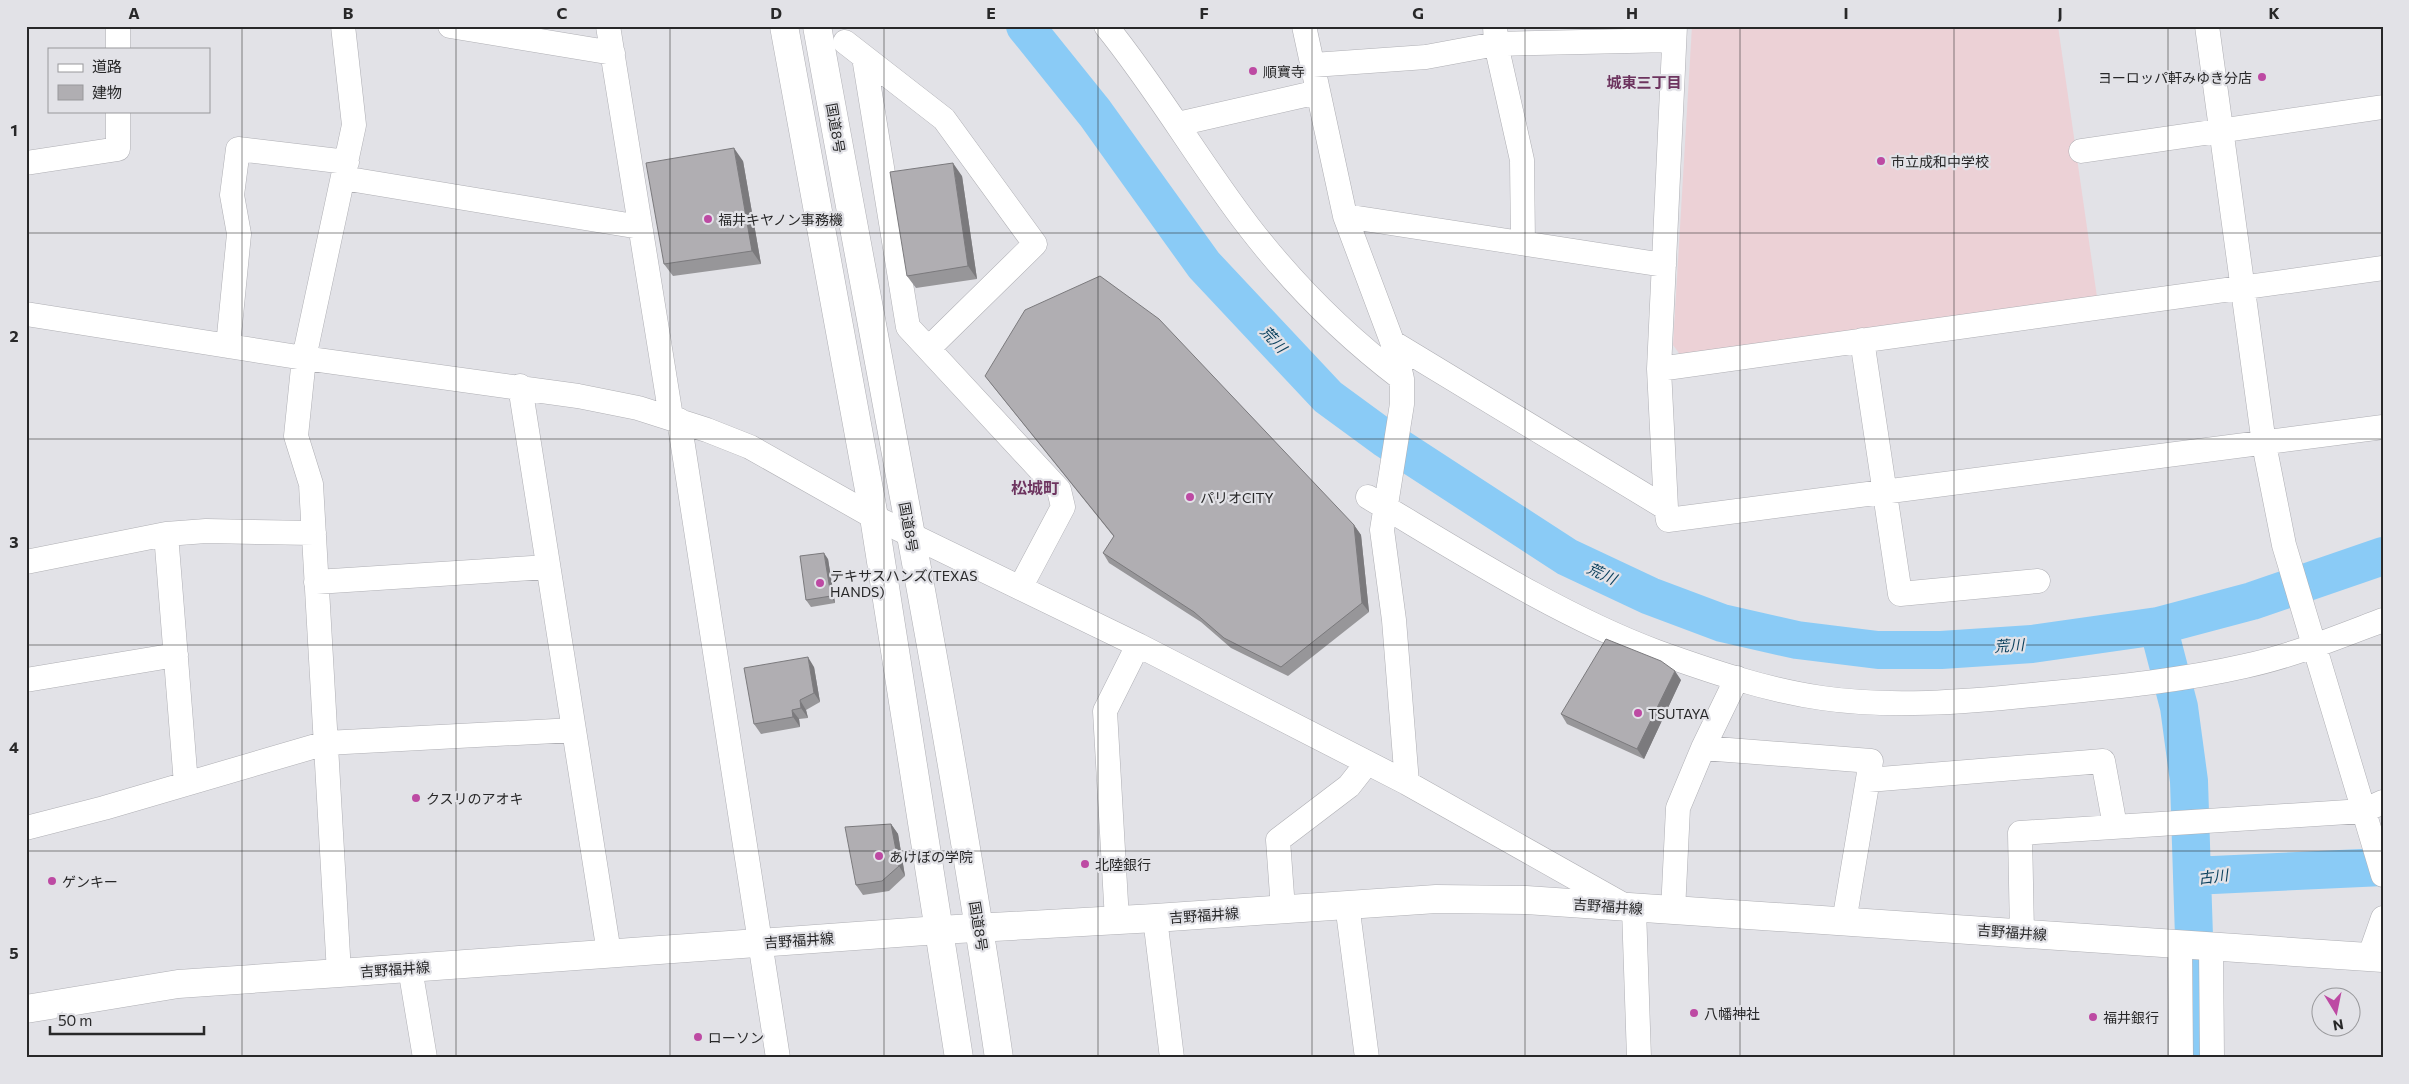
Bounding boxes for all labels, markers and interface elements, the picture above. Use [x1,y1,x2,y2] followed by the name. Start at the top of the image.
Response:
[128,3,140,22] text: A
[343,3,354,22] text: B
[557,3,568,22] text: C
[770,3,782,22] text: D
[986,3,996,22] text: E
[1199,3,1209,22] text: F
[1412,3,1424,22] text: G
[1626,3,1638,22] text: H
[1843,3,1849,22] text: I
[2057,3,2063,22] text: J
[2268,3,2280,22] text: K
[48,48,210,112] legend
[92,57,122,75] text: 道路
[1263,63,1305,80] place label: 順寶寺
[1247,65,1259,77] marker: 順寶寺
[2098,69,2252,86] place label: ヨーロッパ軒みゆき分店
[2256,71,2268,83] marker: ヨーロッパ軒みゆき分店
[1606,73,1682,91] district label: 城東三丁目
[92,83,122,101] text: 建物
[823,102,849,154] street label: 国道8号
[10,120,18,139] text: 1
[1891,153,1989,170] place label: 市立成和中学校
[1875,155,1887,167] marker: 市立成和中学校
[718,211,843,228] place label: 福井キヤノン事務機
[702,213,714,225] marker: 福井キヤノン事務機
[1257,322,1292,358] water label: 荒川
[9,326,19,345] text: 2
[1011,478,1059,497] district label: 松城町
[1200,489,1274,506] place label: パリオCITY
[1184,491,1196,503] marker: パリオCITY
[896,501,922,553] street label: 国道8号
[9,532,19,551] text: 3
[1585,559,1621,588] water label: 荒川
[830,567,977,600] place label: テキサスハンズ(TEXAS HANDS)
[814,577,826,589] marker: テキサスハンズ(TEXAS HANDS)
[1993,635,2027,655] water label: 荒川
[1648,705,1709,722] place label: TSUTAYA
[1632,707,1644,719] marker: TSUTAYA
[9,737,19,756] text: 4
[426,790,524,807] place label: クスリのアオキ
[410,792,422,804] marker: クスリのアオキ
[889,848,973,865] place label: あけぼの学院
[873,850,885,862] marker: あけぼの学院
[1095,856,1151,873] place label: 北陸銀行
[1079,858,1091,870] marker: 北陸銀行
[2197,865,2231,887] water label: 古川
[62,873,118,890] place label: ゲンキー
[46,875,58,887] marker: ゲンキー
[1572,895,1644,917] street label: 吉野福井線
[967,900,991,952] street label: 国道8号
[1168,904,1240,926] street label: 吉野福井線
[1976,921,2048,943] street label: 吉野福井線
[763,929,835,951] street label: 吉野福井線
[9,943,19,962] text: 5
[359,958,431,980] street label: 吉野福井線
[2312,986,2362,1036] north arrow
[50,1004,204,1036] scale bar
[1704,1005,1760,1022] place label: 八幡神社
[1688,1007,1700,1019] marker: 八幡神社
[2103,1009,2159,1026] place label: 福井銀行
[58,1011,92,1029] text: 50 m
[2087,1011,2099,1023] marker: 福井銀行
[2332,1016,2345,1035] text: N
[708,1029,764,1046] place label: ローソン
[692,1031,704,1043] marker: ローソン

